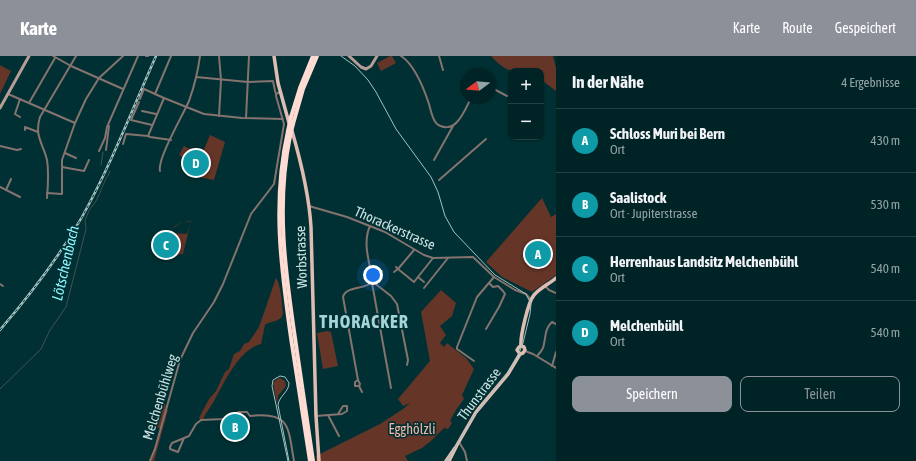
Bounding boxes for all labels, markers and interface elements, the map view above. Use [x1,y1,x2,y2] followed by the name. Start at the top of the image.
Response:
[20,17,57,39] text: Karte
[733,20,760,36] text: Karte
[782,20,813,36] text: Route
[835,20,896,36] text: Gespeichert
[460,68,496,104] north arrow
[508,68,544,140] map controls
[508,68,544,104] button: +
[572,72,644,92] text: In der Nähe
[841,75,900,90] text: 4 Ergebnisse
[508,104,544,140] button: −
[610,125,725,142] text: Schloss Muri bei Bern
[582,133,588,148] text: A
[871,133,900,148] text: 430 m
[610,142,625,157] text: Ort
[183,148,209,178] pin: D
[610,189,666,206] text: Saalistock
[582,197,588,212] text: B
[871,197,900,212] text: 530 m
[352,203,438,253] street label: Thorackerstrasse
[610,206,697,221] text: Ort · Jupiterstrasse
[48,224,82,302] water label: Lötschenbach
[292,225,310,289] street label: Worbstrasse
[153,230,179,260] pin: C
[525,239,551,269] pin: A
[610,253,798,270] text: Herrenhaus Landsitz Melchenbühl
[582,261,588,276] text: C
[871,261,900,276] text: 540 m
[363,265,383,285] your location
[610,270,625,285] text: Ort
[319,311,409,332] district label: THORACKER
[610,317,683,334] text: Melchenbühl
[581,325,589,340] text: D
[871,325,900,340] text: 540 m
[610,334,625,349] text: Ort
[139,352,181,442] street label: Melchenbühlweg
[454,365,504,423] street label: Thunstrasse
[572,376,732,412] button: Speichern
[740,376,900,412] button: Teilen
[222,412,248,442] pin: B
[389,421,435,437] park label: Egghölzli

